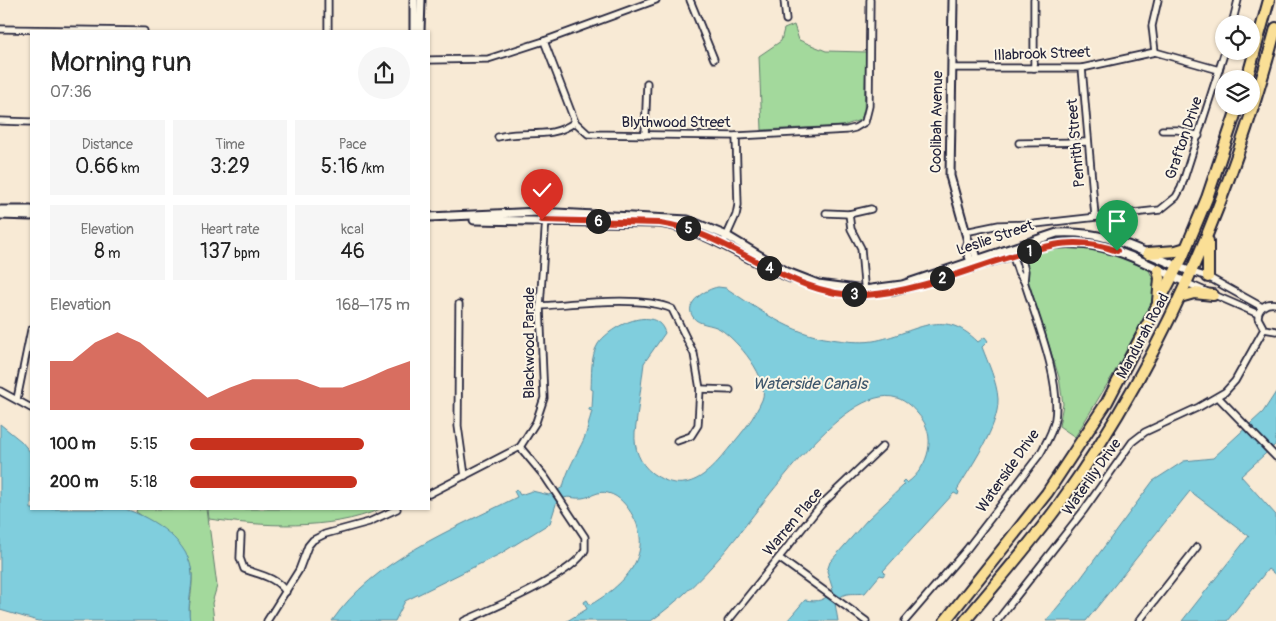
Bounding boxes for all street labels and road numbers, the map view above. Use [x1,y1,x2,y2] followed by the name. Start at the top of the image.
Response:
[993,43,1092,65] street label: Illabrook Street
[927,70,947,173] street label: Coolibah Avenue
[1161,94,1207,182] street label: Grafton Drive
[1063,97,1089,188] street label: Penrith Street
[621,113,731,132] street label: Blythwood Street
[954,216,1037,260] street label: Leslie Street
[520,287,539,399] street label: Blackwood Parade
[1112,290,1174,382] street label: Mandurah Road
[972,425,1044,516] street label: Waterside Drive
[1059,434,1126,519] street label: Waterlily Drive
[759,484,827,560] street label: Warren Place

